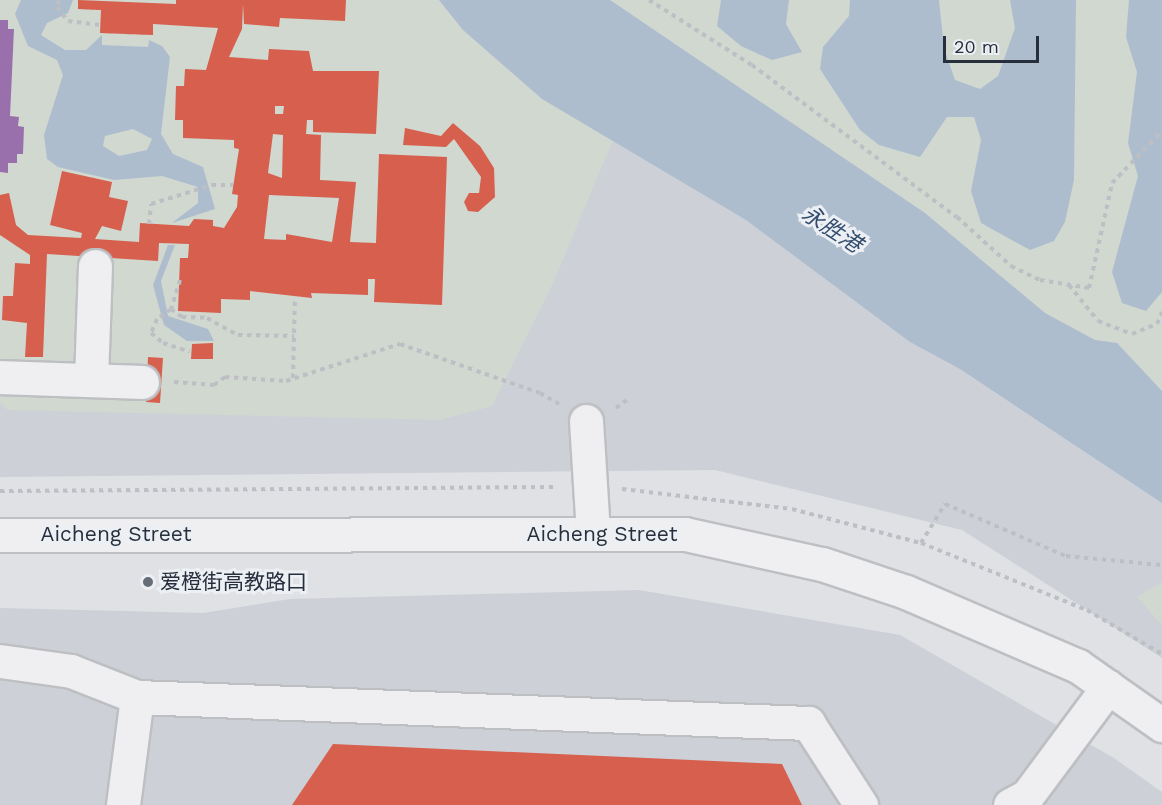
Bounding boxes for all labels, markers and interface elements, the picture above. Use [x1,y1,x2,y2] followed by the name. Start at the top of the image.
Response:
[946,24,1042,62] scale bar
[954,36,999,57] text: 20 m
[797,200,867,258] water label: 永胜港
[41,521,191,547] street label: Aicheng Street
[527,521,677,547] street label: Aicheng Street
[160,569,307,595] place label: 爱橙街高教路口
[141,575,155,589] marker: 爱橙街高教路口

